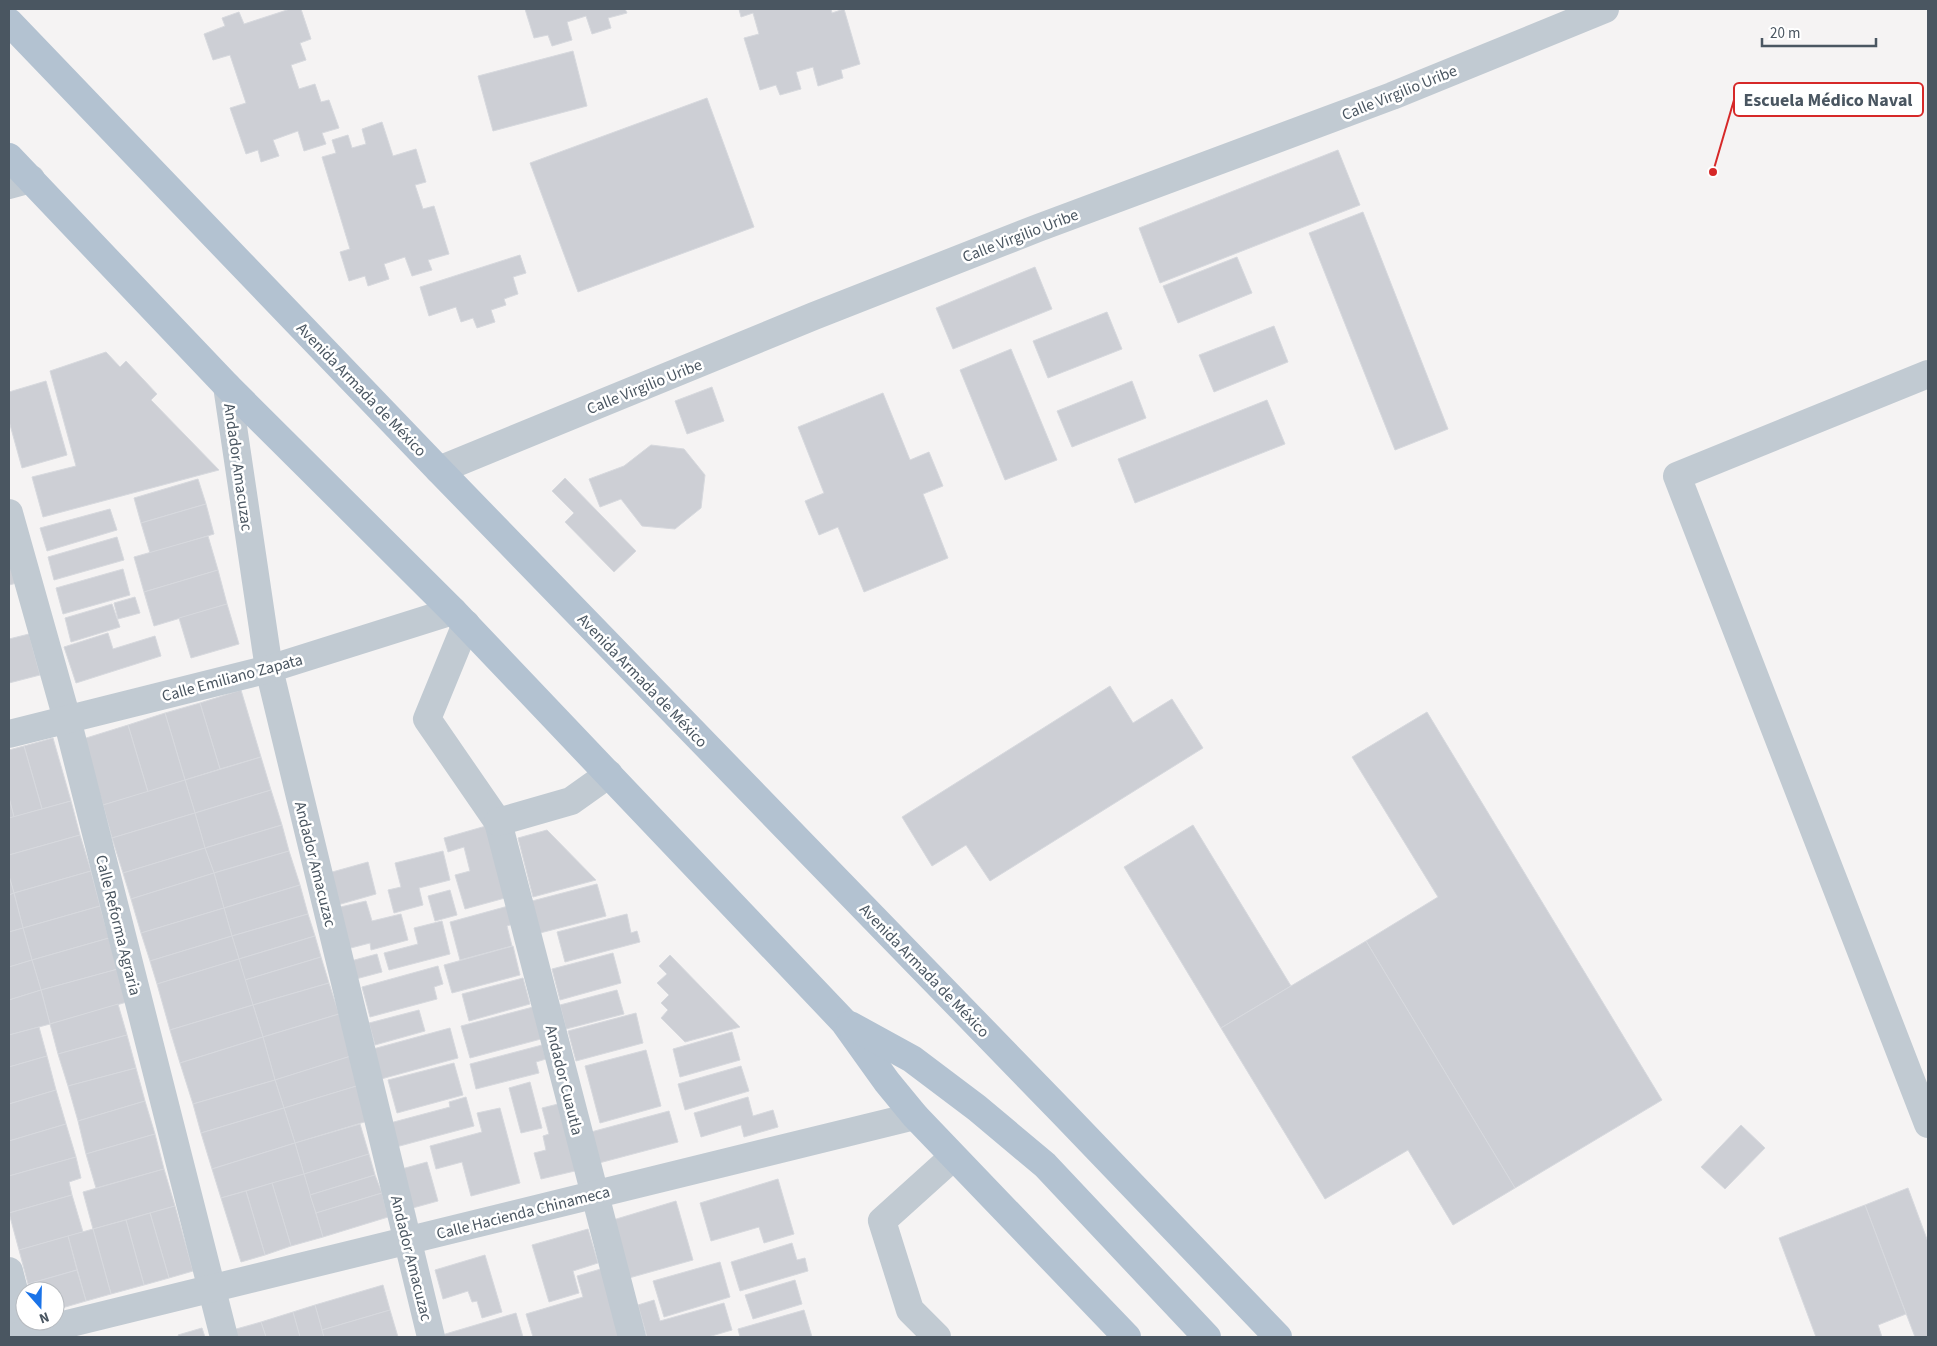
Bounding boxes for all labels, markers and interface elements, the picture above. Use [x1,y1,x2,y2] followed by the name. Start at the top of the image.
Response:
[1762,15,1876,47] scale bar
[1770,23,1800,44] text: 20 m
[1338,60,1460,126] street label: Calle Virgilio Uribe
[1734,83,1923,116] callout: Escuela Médico Naval
[1743,88,1913,113] text: Escuela Médico Naval
[959,204,1082,268] street label: Calle Virgilio Uribe
[291,318,431,462] street label: Avenida Armada de México
[583,354,705,420] street label: Calle Virgilio Uribe
[218,402,258,532] street label: Andador Amacuzac
[572,609,712,753] street label: Avenida Armada de México
[159,649,305,707] street label: Calle Emiliano Zapata
[289,799,341,929] street label: Andador Amacuzac
[90,853,146,998] street label: Calle Reforma Agraria
[854,899,994,1043] street label: Avenida Armada de México
[540,1023,588,1138] street label: Andador Cuautla
[434,1181,612,1245] street label: Calle Hacienda Chinameca
[385,1193,437,1323] street label: Andador Amacuzac
[15,1281,65,1331] north arrow
[36,1306,52,1328] text: N

